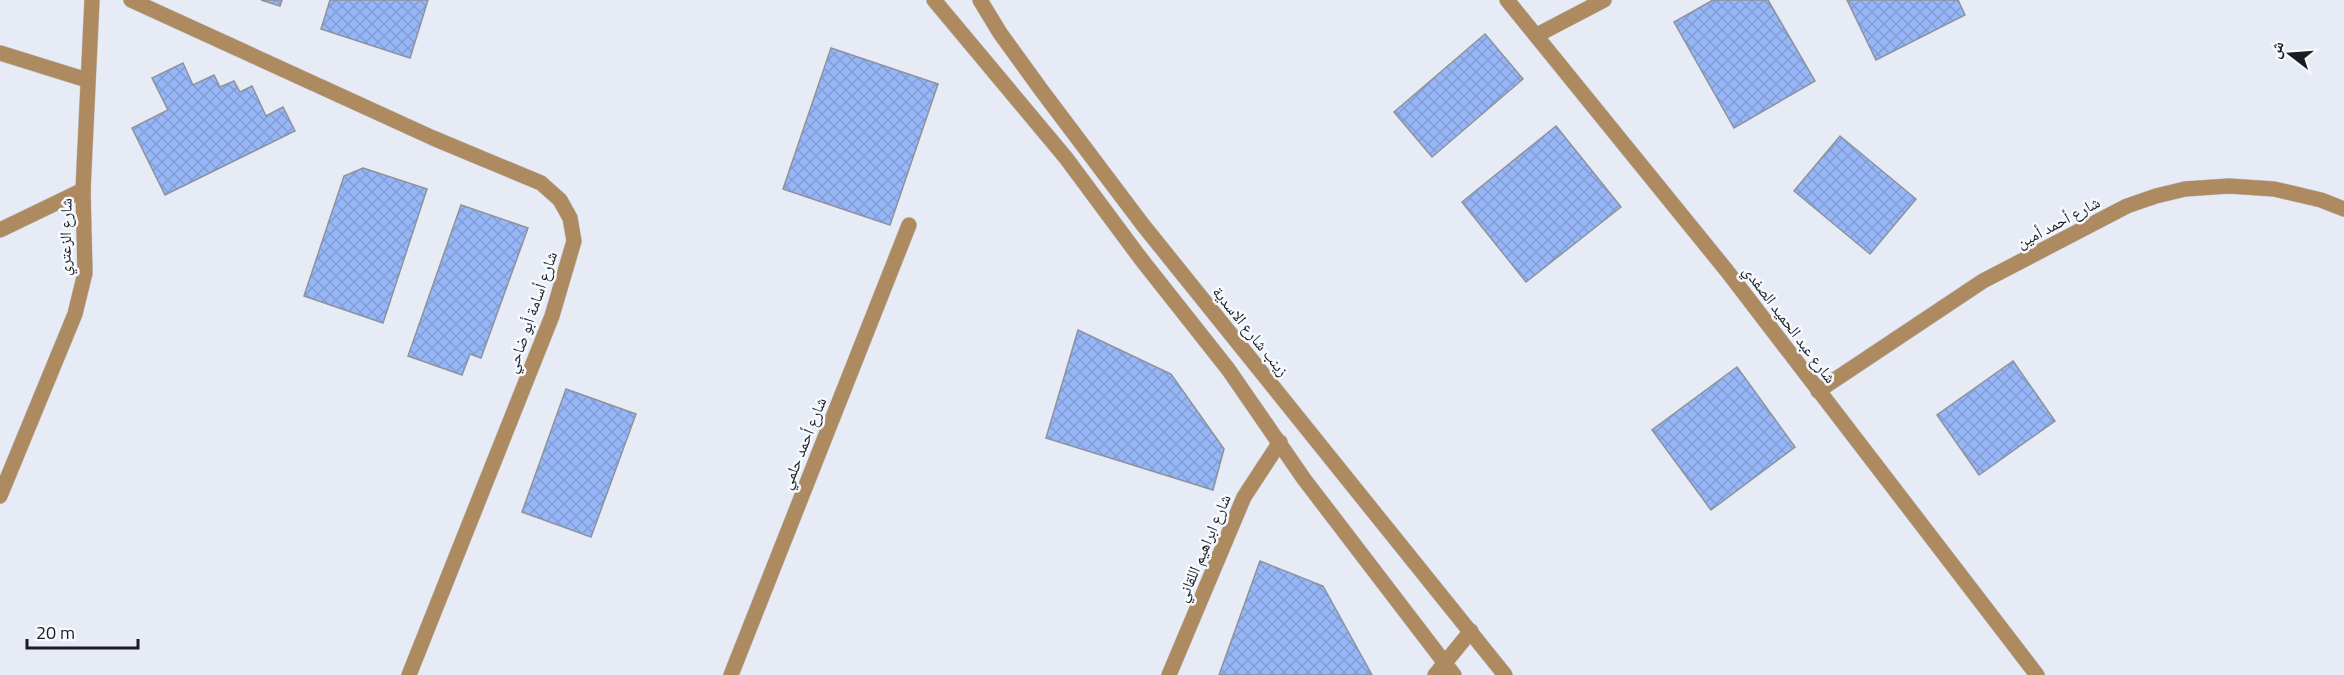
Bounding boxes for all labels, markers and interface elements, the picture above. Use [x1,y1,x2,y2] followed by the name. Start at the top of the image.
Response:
[2260,24,2320,84] north arrow
[2262,38,2290,61] text: ش
[2012,190,2104,254] street label: شارع أحمد أمين
[52,198,79,276] street label: شارع الزعتري
[499,248,564,376] street label: شارع أسامة أبو ضاحي
[1737,260,1842,389] street label: شارع عبد الحميد الصفدي
[1207,281,1295,381] street label: زينب شارع الاسدية
[774,393,833,493] street label: شارع أحمد حلمي
[1169,490,1237,606] street label: شارع ابراهيم اللقاني
[27,612,138,650] scale bar
[36,619,75,646] text: 20 m

